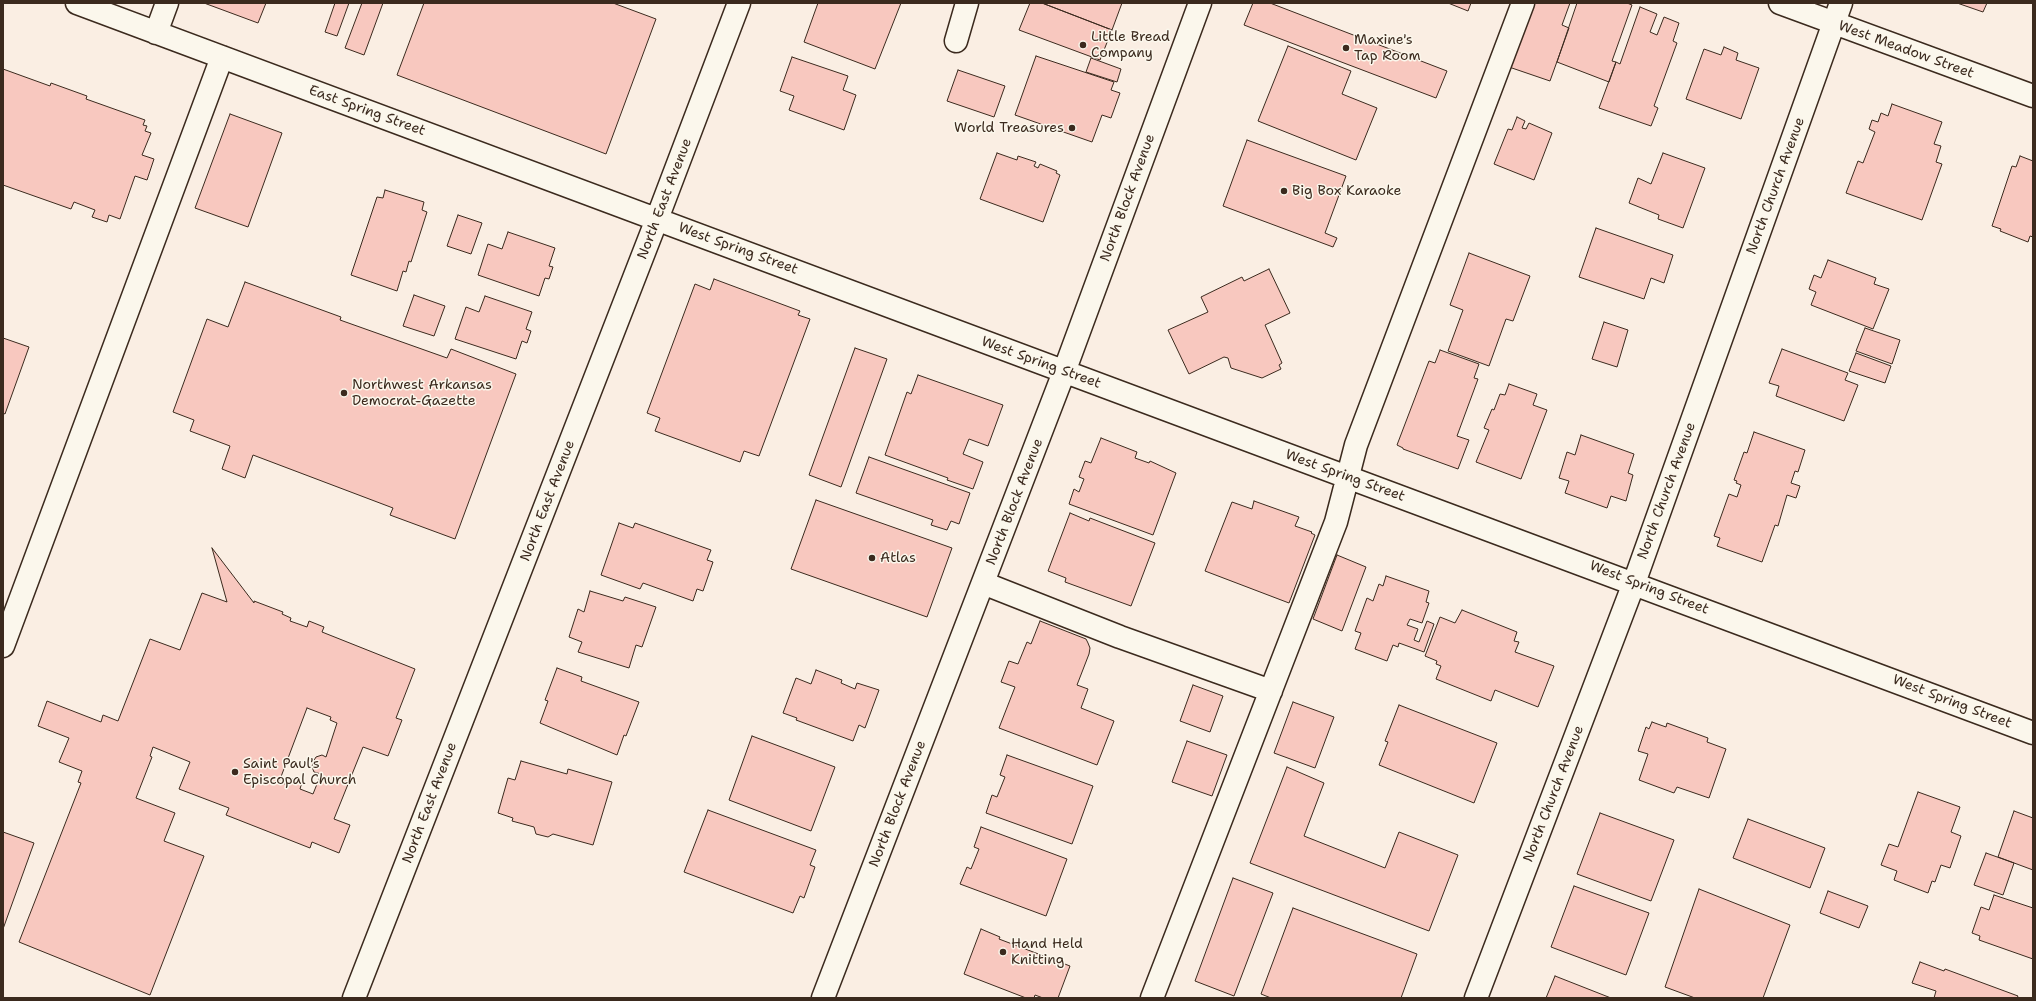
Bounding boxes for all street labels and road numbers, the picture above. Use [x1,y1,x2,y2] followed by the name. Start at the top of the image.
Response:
[1836,18,1976,82] street label: West Meadow Street
[306,82,428,140] street label: East Spring Street
[1743,115,1809,257] street label: North Church Avenue
[1097,132,1159,264] street label: North Block Avenue
[634,136,696,262] street label: North East Avenue
[676,220,800,278] street label: West Spring Street
[979,334,1103,392] street label: West Spring Street
[1634,420,1700,562] street label: North Church Avenue
[983,436,1047,568] street label: North Block Avenue
[517,438,579,564] street label: North East Avenue
[1283,447,1407,505] street label: West Spring Street
[1587,558,1711,618] street label: West Spring Street
[1890,672,2014,732] street label: West Spring Street
[1520,723,1588,865] street label: North Church Avenue
[866,738,930,870] street label: North Block Avenue
[399,740,461,866] street label: North East Avenue

